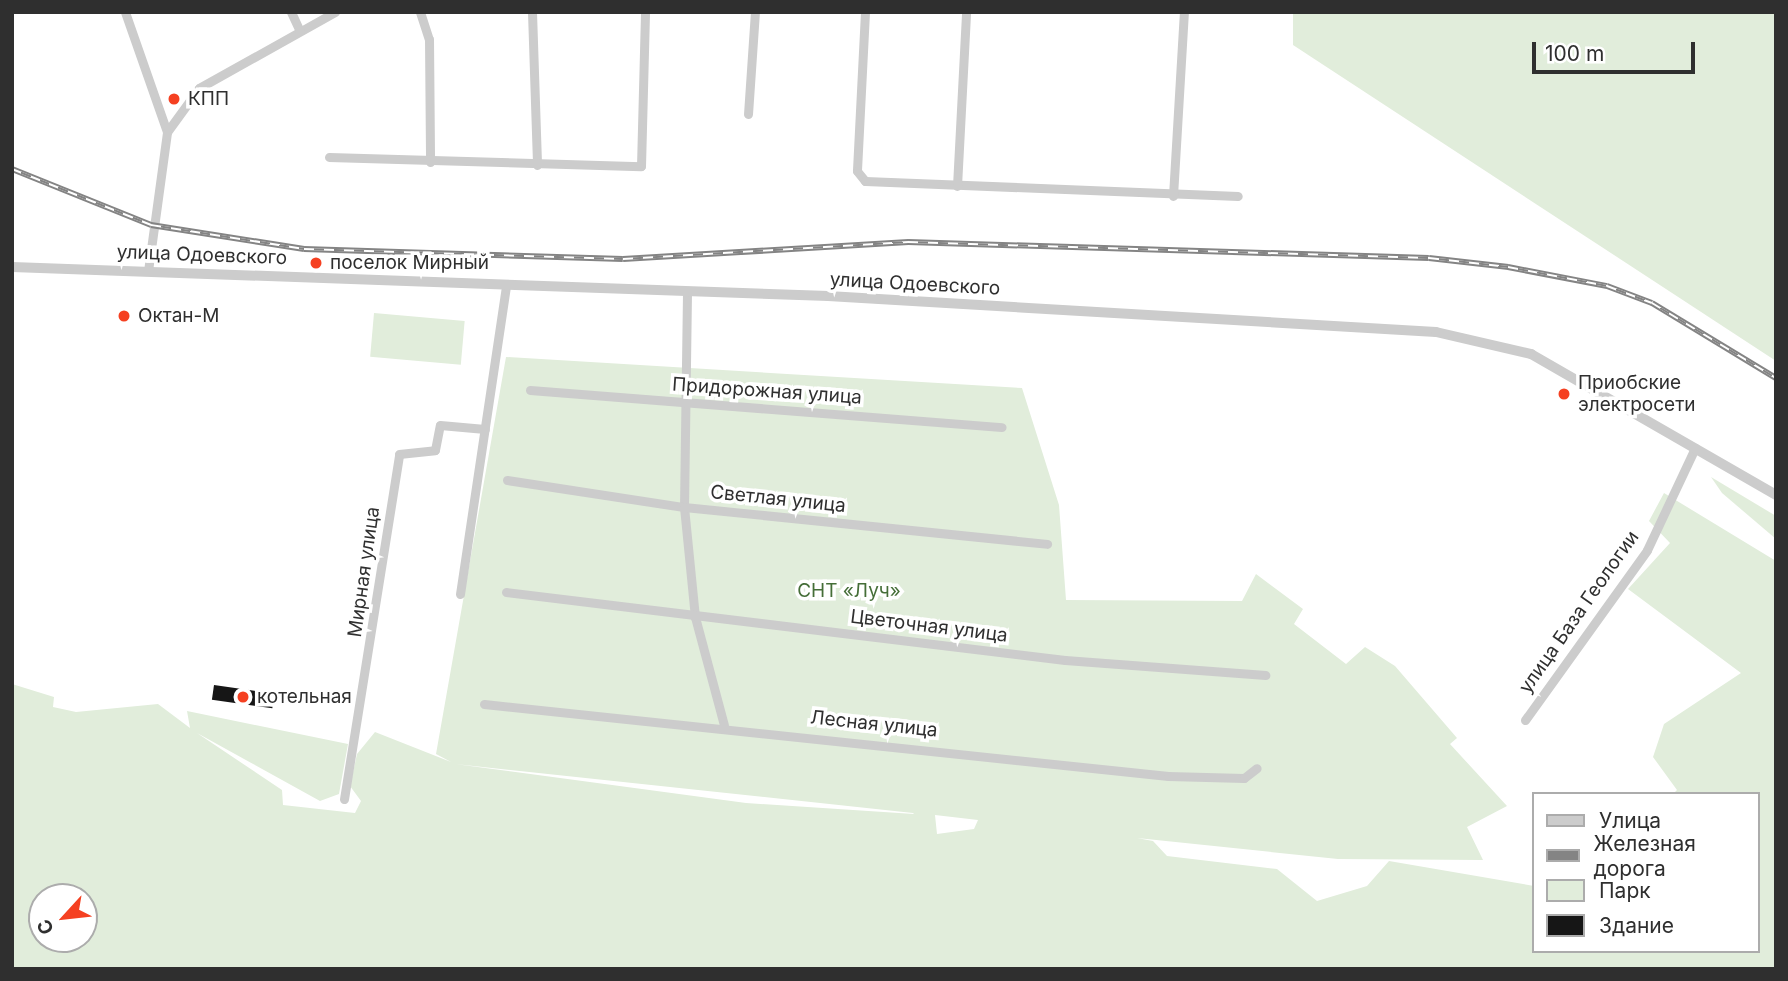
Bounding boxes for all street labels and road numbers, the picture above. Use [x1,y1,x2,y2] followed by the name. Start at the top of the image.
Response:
[116,241,288,269] street label: улица Одоевского
[829,268,1001,300] street label: улица Одоевского
[671,373,863,409] street label: Придорожная улица
[709,481,847,517] street label: Светлая улица
[344,505,384,639] street label: Мирная улица
[1514,526,1644,698] street label: улица База Геологии
[849,605,1009,647] street label: Цветочная улица
[809,706,939,742] street label: Лесная улица

